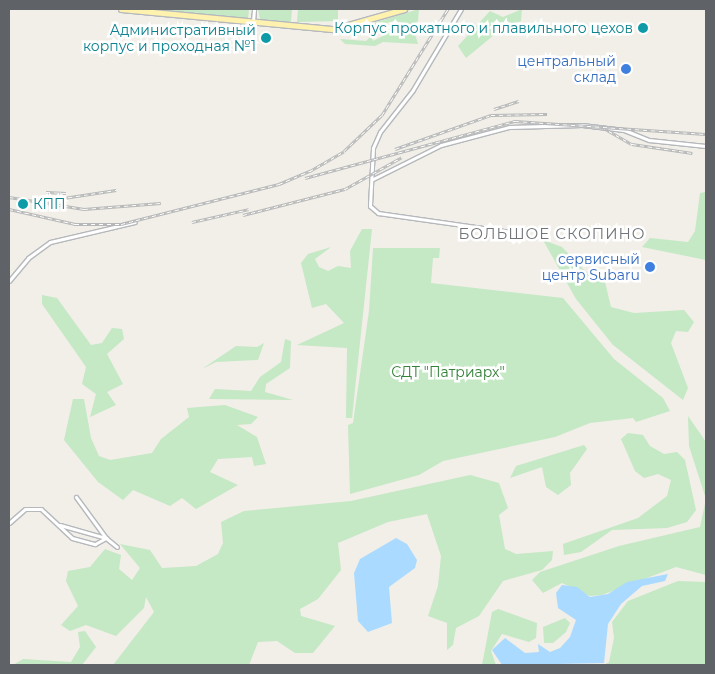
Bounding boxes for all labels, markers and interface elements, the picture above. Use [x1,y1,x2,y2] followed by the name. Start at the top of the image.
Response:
[334,20,633,36] place label: Корпус прокатного и плавильного цехов
[83,22,256,54] place label: Административный корпус и проходная №1
[637,22,649,34] marker: Корпус прокатного и плавильного цехов
[260,32,272,44] marker: Административный корпус и проходная №1
[517,53,616,85] place label: центральный склад
[620,63,632,75] marker: центральный склад
[33,196,66,212] place label: КПП
[17,198,29,210] marker: КПП
[457,225,647,243] district label: БОЛЬШОЕ СКОПИНО
[542,251,640,284] place label: сервисный центр Subaru
[644,261,656,273] marker: сервисный центр Subaru
[391,364,505,380] park label: СДТ "Патриарх"

